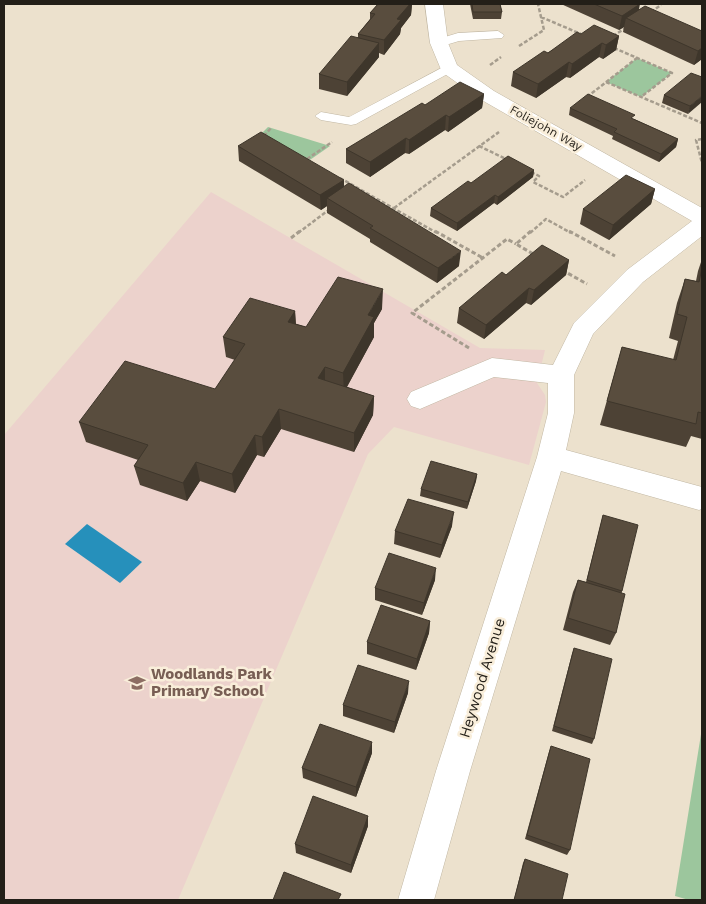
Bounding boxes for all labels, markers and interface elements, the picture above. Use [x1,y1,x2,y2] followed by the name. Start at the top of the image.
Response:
[507,102,585,154] street label: Foliejohn Way
[455,616,509,740] street label: Heywood Avenue
[151,665,272,700] place label: Woodlands Park Primary School
[127,673,147,693] school or university icon: Woodlands Park Primary School

